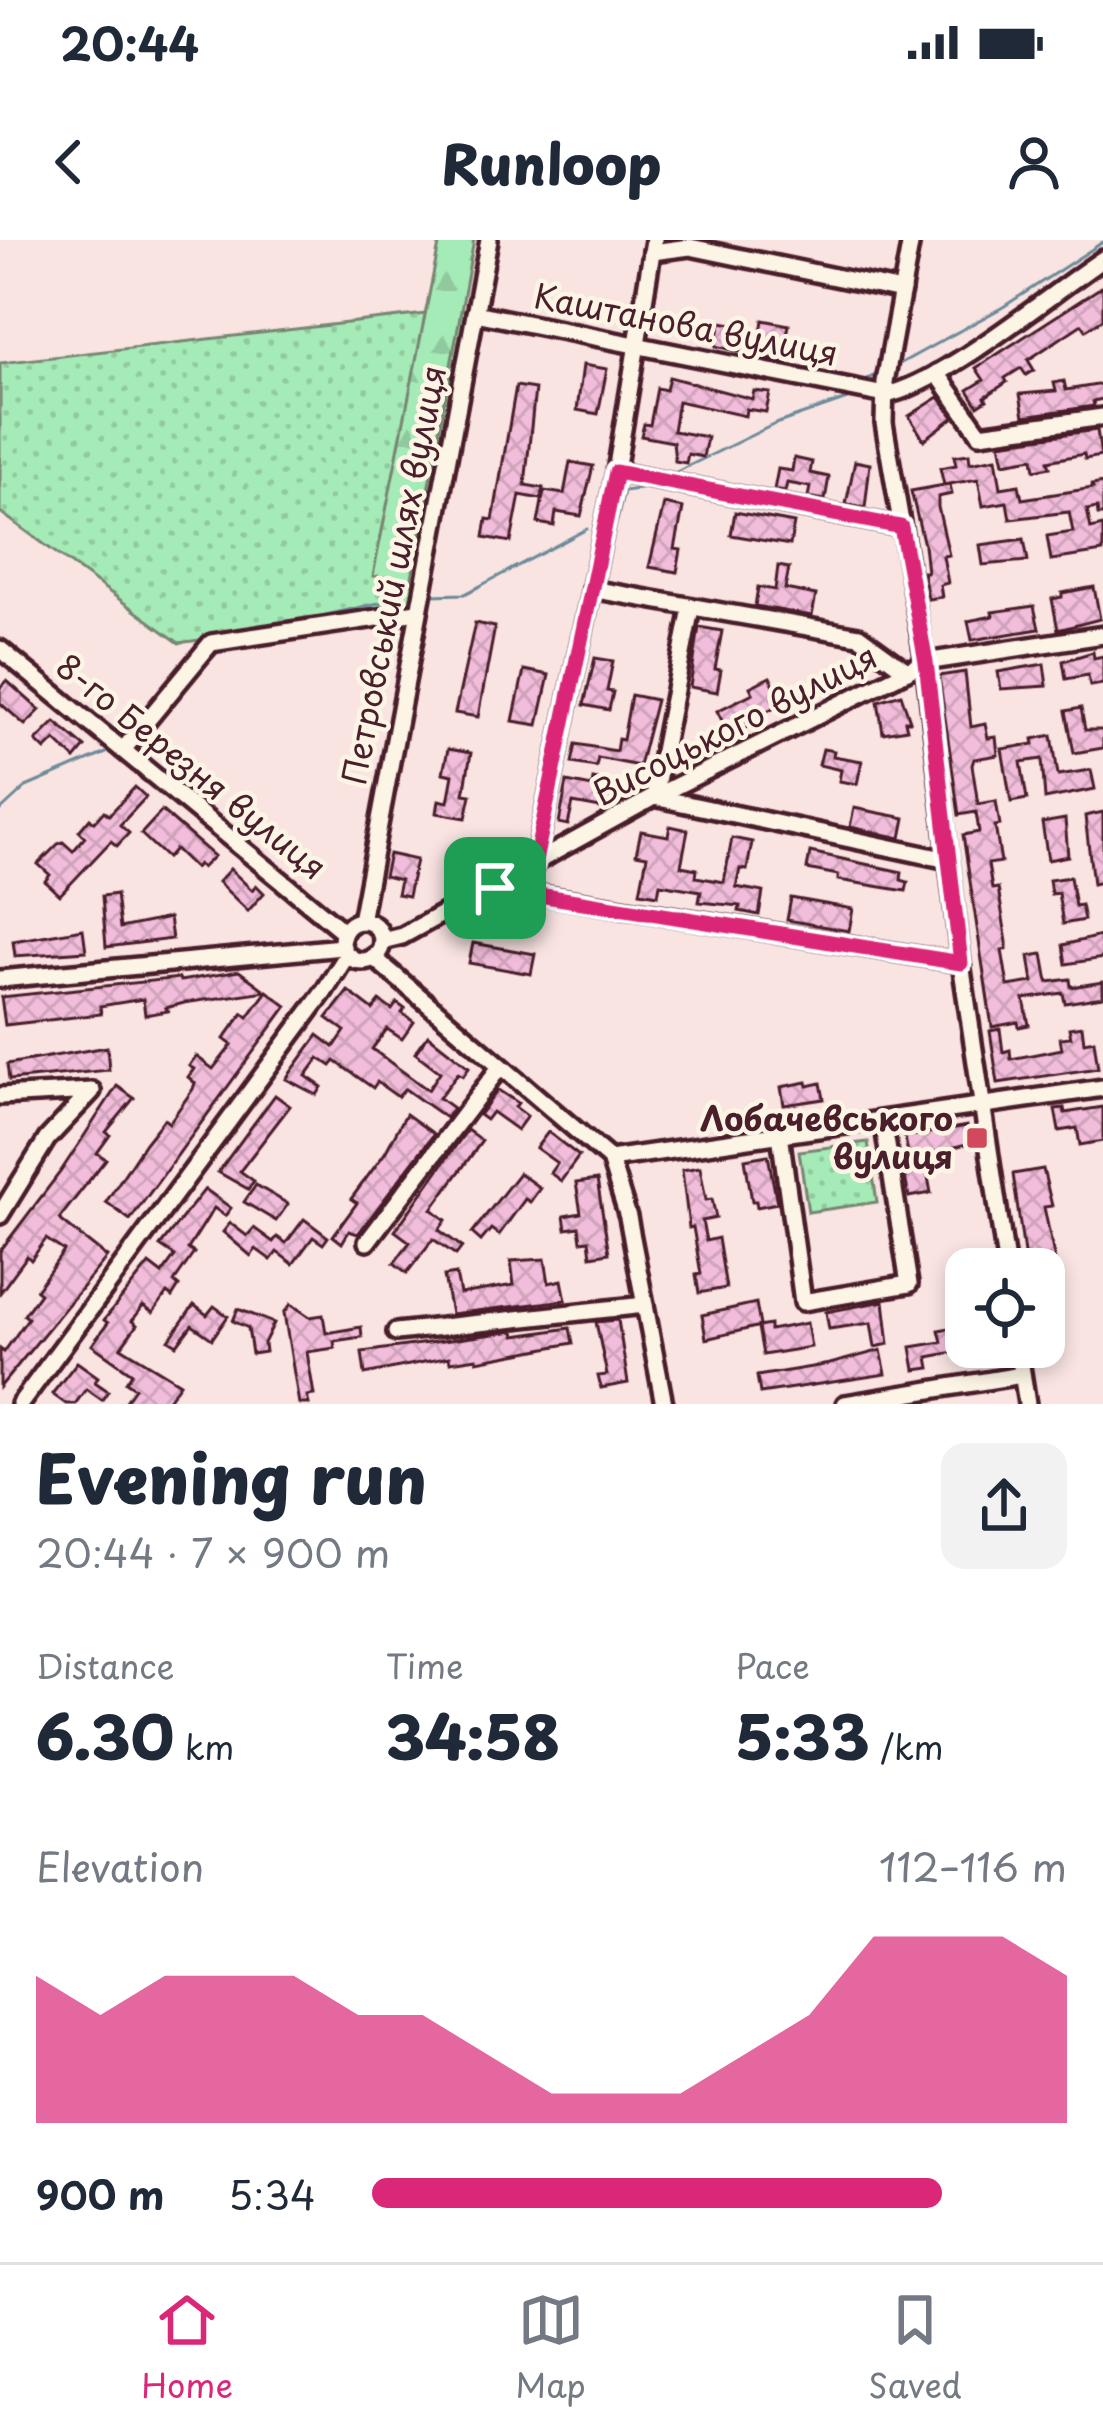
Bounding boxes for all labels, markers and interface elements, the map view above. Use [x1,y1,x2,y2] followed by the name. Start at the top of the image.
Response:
[60,8,199,76] text: 20:44
[442,122,662,203] text: Runloop
[36,129,102,195] icon: back
[1001,129,1067,195] icon: person
[530,269,843,377] street label: Каштанова вулиця
[327,361,457,788] street label: Петровський шлях вулиця
[583,630,885,817] street label: Висоцького вулиця
[46,640,338,890] street label: 8-го Березня вулиця
[444,837,546,939] pin
[462,855,528,921] icon: arrive
[700,1092,953,1180] place label: Лобачевського вулиця
[964,1125,990,1151] marker: Лобачевського вулиця
[945,1248,1065,1368] map controls
[945,1248,1065,1368] button: locate
[36,1427,427,1526] text: Evening run
[941,1443,1067,1569] button: share
[36,1522,390,1581] text: 20:44 · 7 × 900 m
[36,1640,174,1690] text: Distance
[386,1640,464,1690] text: Time
[735,1640,810,1690] text: Pace
[36,1690,174,1780] text: 6.30
[386,1690,560,1780] text: 34:58
[735,1690,870,1780] text: 5:33
[174,1721,234,1771] text: km
[870,1721,944,1771] text: /km
[36,1836,204,1895] text: Elevation
[879,1836,1067,1895] text: 112–116 m
[36,2164,165,2223] text: 900 m
[228,2164,316,2223] text: 5:34
[141,2287,233,2409] tab: Home
[515,2287,586,2409] tab: Map
[868,2287,962,2409] tab: Saved

